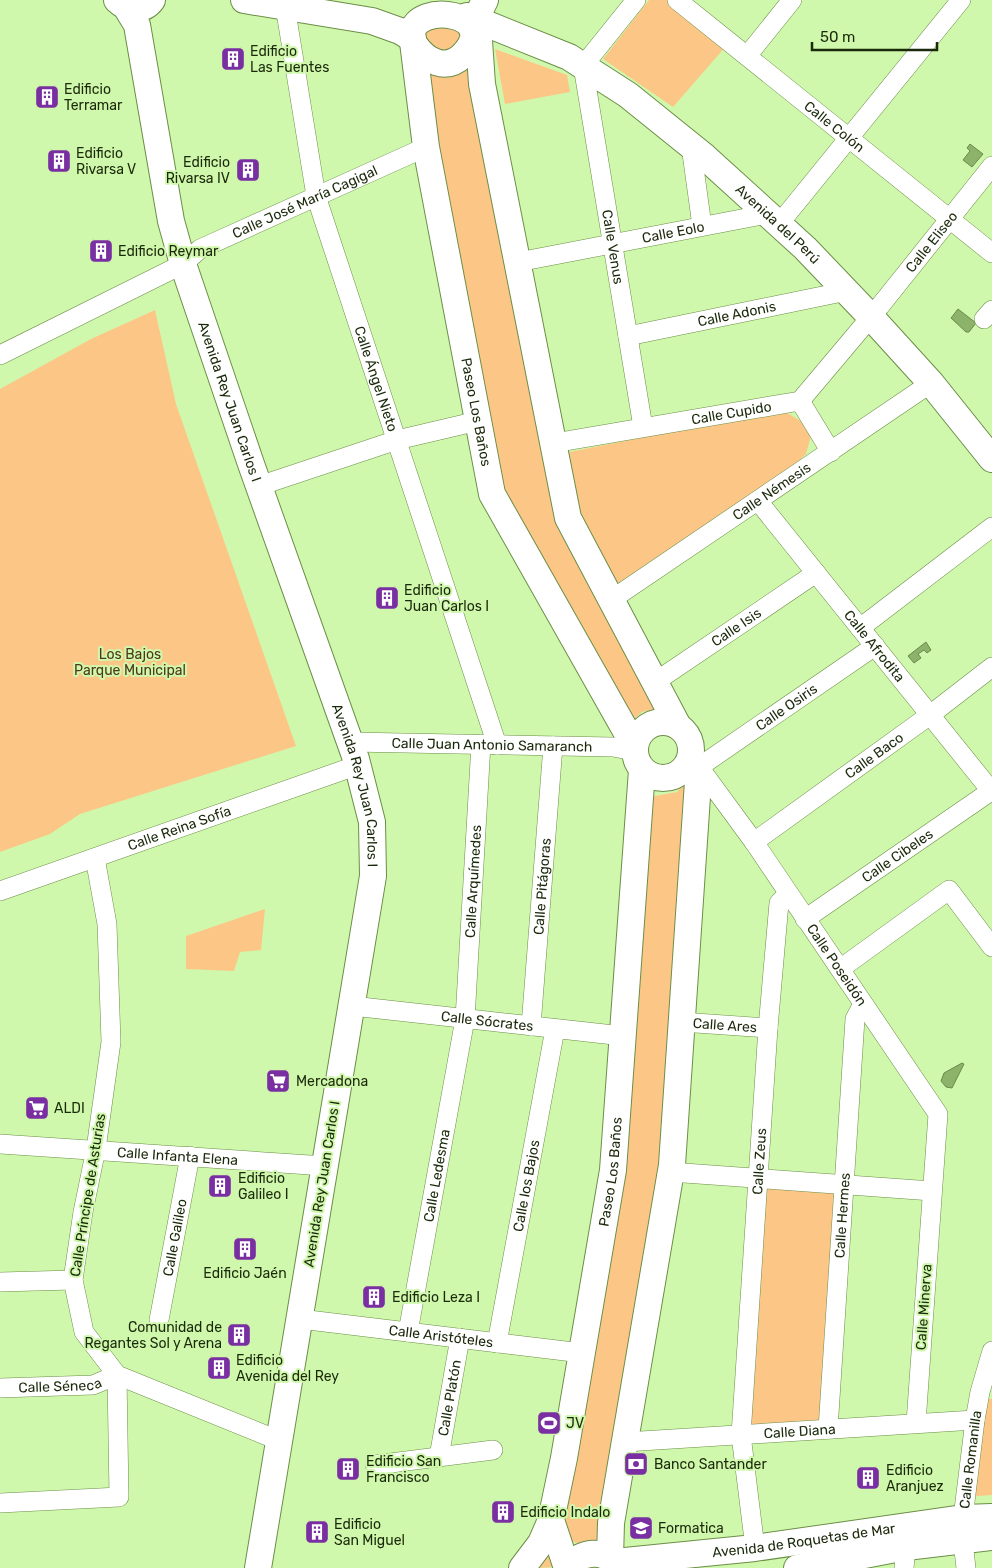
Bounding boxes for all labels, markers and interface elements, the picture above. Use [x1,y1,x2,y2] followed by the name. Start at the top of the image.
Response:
[812,20,937,52] scale bar
[820,28,855,46] text: 50 m
[250,43,329,76] place label: Edificio Las Fuentes
[220,46,246,72] building icon: Edificio Las Fuentes
[64,81,123,114] place label: Edificio Terramar
[34,84,60,110] building icon: Edificio Terramar
[801,97,868,156] street label: Calle Colón
[76,145,136,178] place label: Edificio Rivarsa V
[46,148,72,174] building icon: Edificio Rivarsa V
[166,154,230,187] place label: Edificio Rivarsa IV
[235,157,261,183] building icon: Edificio Rivarsa IV
[229,162,380,242] street label: Calle José María Cagigal
[732,181,824,267] street label: Avenida del Perú
[599,208,628,285] street label: Calle Venus
[902,208,961,276] street label: Calle Eliseo
[641,218,706,246] street label: Calle Eolo
[88,238,114,264] building icon: Edificio Reymar
[118,243,219,260] place label: Edificio Reymar
[696,297,777,330] street label: Calle Adonis
[195,319,265,484] street label: Avenida Rey Juan Carlos I
[351,324,402,434] street label: Calle Ángel Nieto
[458,356,495,468] street label: Paseo Los Baños
[690,398,773,428] street label: Calle Cupido
[729,459,814,524] street label: Calle Némesis
[404,582,489,615] place label: Edificio Juan Carlos I
[374,585,400,611] building icon: Edificio Juan Carlos I
[708,604,764,650] street label: Calle Isis
[841,607,909,685] street label: Calle Afrodita
[74,646,186,679] park label: Los Bajos Parque Municipal
[752,680,820,734] street label: Calle Osiris
[328,701,381,867] street label: Avenida Rey Juan Carlos I
[841,729,907,782] street label: Calle Baco
[391,734,592,755] street label: Calle Juan Antonio Samaranch
[125,802,233,854] street label: Calle Reina Sofía
[461,824,485,938] street label: Calle Arquímedes
[858,825,936,886] street label: Calle Cibeles
[530,837,554,936] street label: Calle Pitágoras
[803,920,871,1009] street label: Calle Poseidón
[440,1007,534,1035] street label: Calle Sócrates
[692,1014,758,1036] street label: Calle Ares
[265,1068,291,1094] supermarket icon: Mercadona
[296,1073,368,1090] place label: Mercadona
[24,1095,50,1121] supermarket icon: ALDI
[54,1100,85,1117] place label: ALDI
[300,1100,344,1268] street label: Avenida Rey Juan Carlos I
[67,1112,109,1278] street label: Calle Príncipe de Asturias
[595,1117,625,1228] street label: Paseo Los Baños
[420,1128,453,1223] street label: Calle Ledesma
[748,1128,770,1195] street label: Calle Zeus
[509,1138,543,1233] street label: Calle los Bajos
[116,1143,239,1169] street label: Calle Infanta Elena
[238,1170,289,1203] place label: Edificio Galileo I
[831,1172,853,1259] street label: Calle Hermes
[207,1173,233,1199] building icon: Edificio Galileo I
[159,1197,190,1278] street label: Calle Galileo
[232,1236,258,1262] building icon: Edificio Jaén
[913,1263,935,1351] street label: Calle Minerva
[203,1265,287,1282] place label: Edificio Jaén
[361,1284,387,1310] building icon: Edificio Leza I
[392,1289,480,1306] place label: Edificio Leza I
[84,1319,222,1352] place label: Comunidad de Regantes Sol y Arena
[388,1321,494,1351] street label: Calle Aristóteles
[226,1322,252,1348] building icon: Comunidad de Regantes Sol y Arena
[236,1352,339,1385] place label: Edificio Avenida del Rey
[206,1355,232,1381] building icon: Edificio Avenida del Rey
[434,1358,465,1437] street label: Calle Platón
[18,1374,104,1396] street label: Calle Séneca
[956,1409,985,1510] street label: Calle Romanilla
[536,1410,562,1436] sports icon: JV
[566,1415,584,1432] place label: JV
[763,1420,836,1442] street label: Calle Diana
[623,1451,649,1477] bank icon: Banco Santander
[366,1453,441,1486] place label: Edificio San Francisco
[335,1456,361,1482] building icon: Edificio San Francisco
[654,1456,767,1473] place label: Banco Santander
[886,1462,944,1495] place label: Edificio Aranjuez
[855,1465,881,1491] building icon: Edificio Aranjuez
[490,1499,516,1525] building icon: Edificio Indalo
[520,1504,610,1521] place label: Edificio Indalo
[628,1515,654,1541] school or university icon: Formatica
[334,1516,405,1549] place label: Edificio San Miguel
[304,1519,330,1545] building icon: Edificio San Miguel
[711,1519,897,1561] street label: Avenida de Roquetas de Mar
[658,1520,724,1537] place label: Formatica

